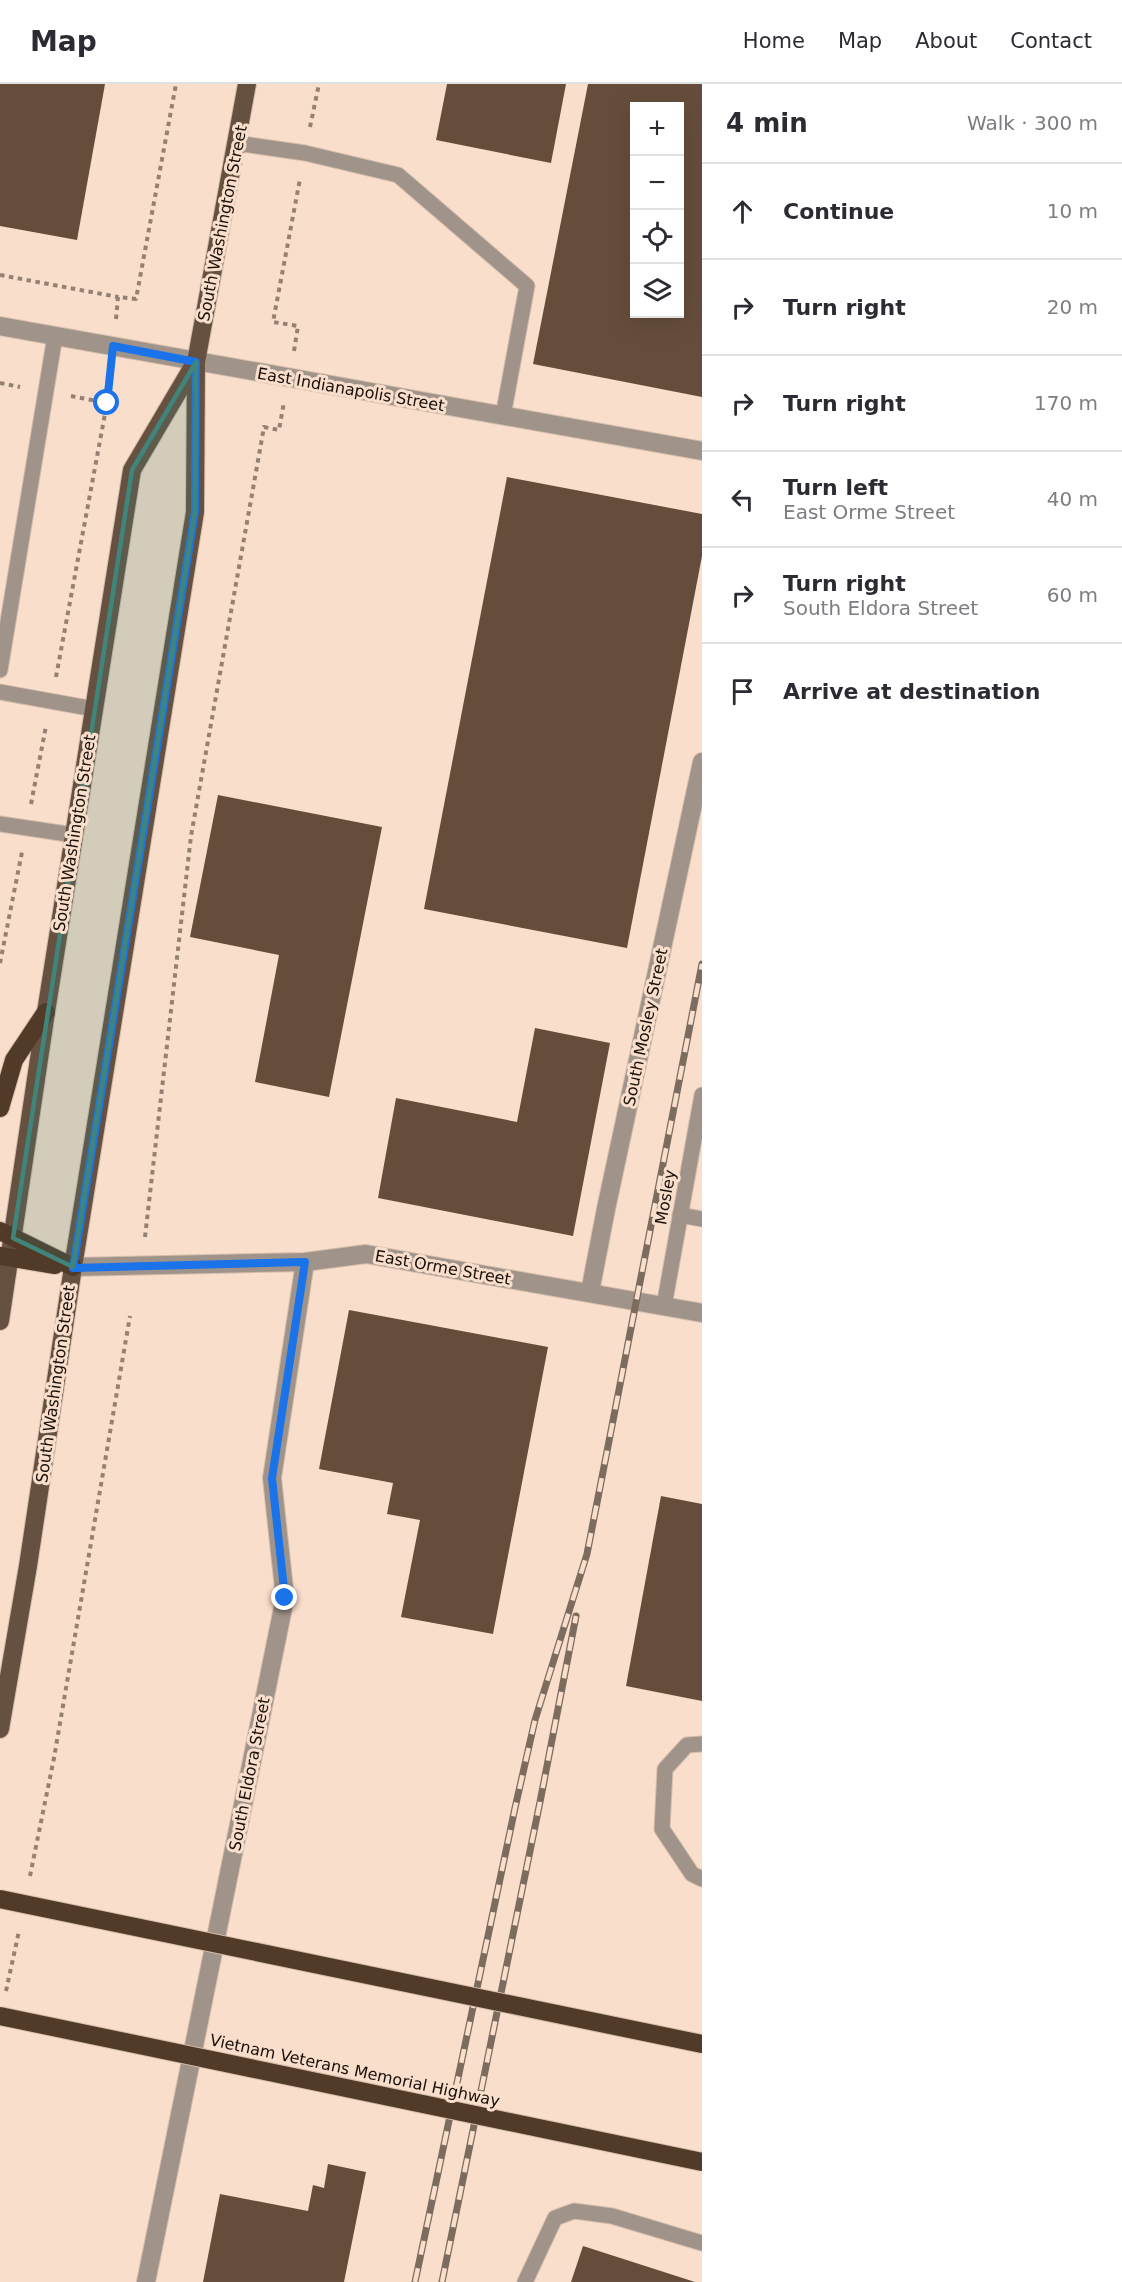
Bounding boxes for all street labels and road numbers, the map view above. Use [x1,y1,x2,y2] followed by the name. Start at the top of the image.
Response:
[194,123,251,323] street label: South Washington Street
[256,364,446,415] street label: East Indianapolis Street
[50,733,99,933] street label: South Washington Street
[619,946,672,1108] street label: South Mosley Street
[651,1168,680,1226] street label: Mosley
[373,1246,512,1289] street label: East Orme Street
[32,1284,79,1484] street label: South Washington Street
[225,1696,274,1853] street label: South Eldora Street
[208,2030,502,2111] street label: Vietnam Veterans Memorial Highway

